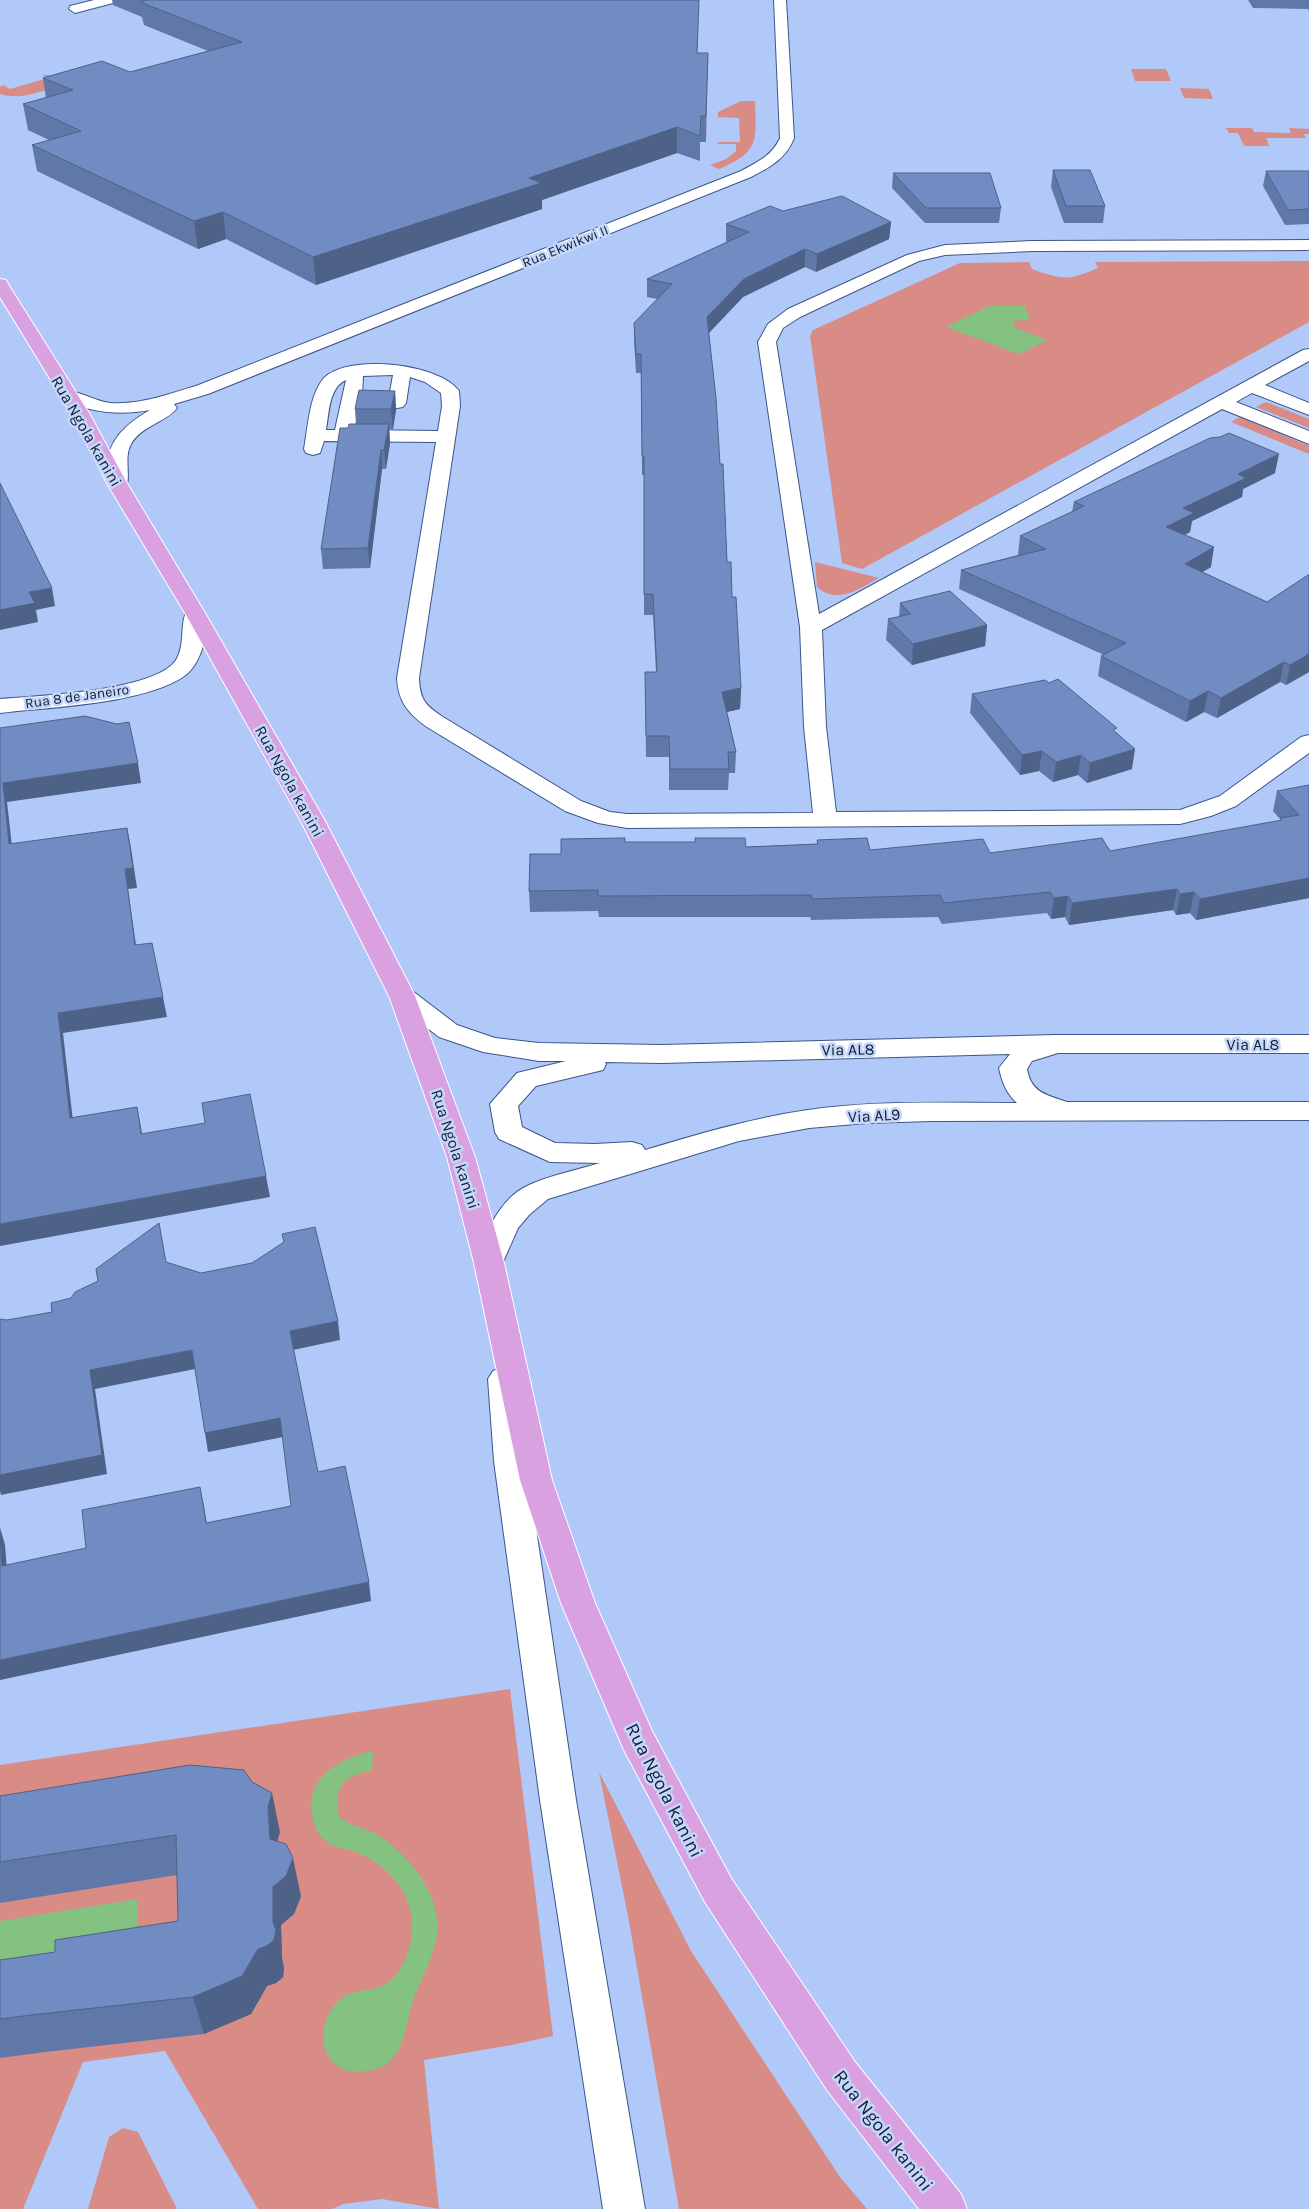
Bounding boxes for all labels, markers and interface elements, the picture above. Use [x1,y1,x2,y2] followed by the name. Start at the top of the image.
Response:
[520,221,611,271] street label: Rua Ekwikwi II
[47,373,126,490] street label: Rua Ngola kanini
[24,681,130,712] street label: Rua 8 de Janeiro
[251,722,328,840] street label: Rua Ngola kanini
[1227,1035,1279,1054] street label: Via AL8
[821,1040,875,1059] street label: Via AL8
[427,1087,484,1211] street label: Rua Ngola kanini
[847,1105,901,1126] street label: Via AL9
[621,1720,707,1861] street label: Rua Ngola kanini
[829,2066,937,2196] street label: Rua Ngola kanini

